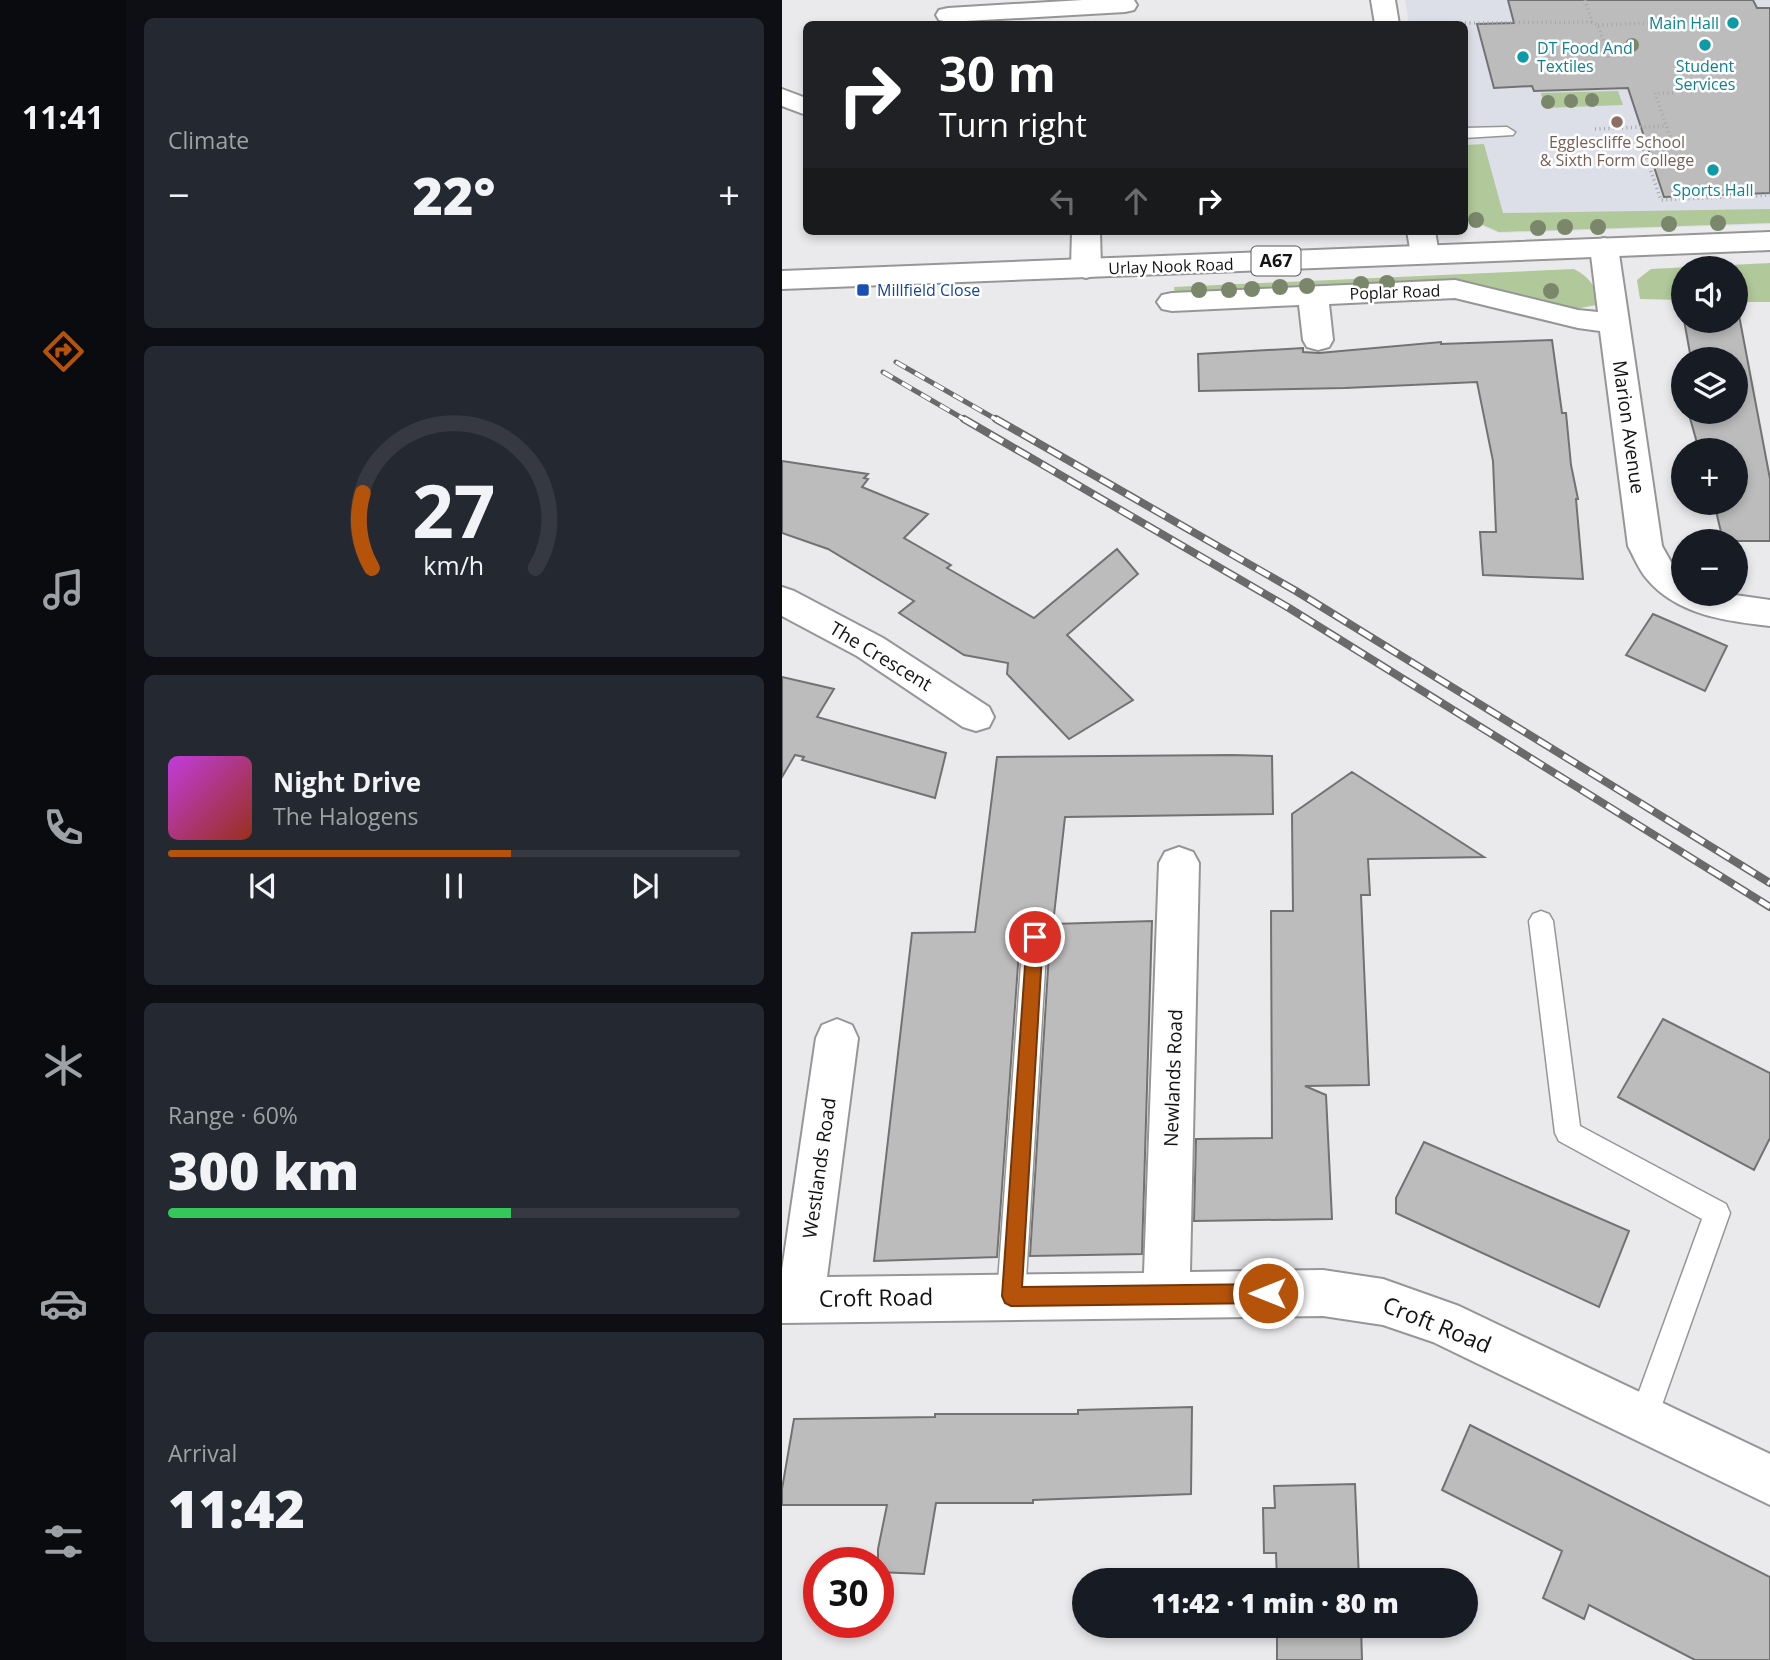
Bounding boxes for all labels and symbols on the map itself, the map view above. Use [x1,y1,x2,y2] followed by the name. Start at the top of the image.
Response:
[1649,12,1719,34] place label: Main Hall
[1725,15,1741,31] marker: Main Hall
[1537,37,1633,77] place label: DT Food And Textiles
[1697,37,1713,53] marker: Student Services
[1515,49,1531,65] marker: DT Food And Textiles
[1675,55,1735,95] place label: Student Services
[1609,114,1625,130] marker: Egglescliffe School & Sixth Form College
[1540,131,1694,171] place label: Egglescliffe School & Sixth Form College
[1705,162,1721,178] marker: Sports Hall
[1673,179,1753,201] place label: Sports Hall
[1252,246,1300,276] road number: A67
[1108,253,1234,279] street label: Urlay Nook Road
[877,279,980,301] place label: Millfield Close
[1349,279,1441,305] street label: Poplar Road
[855,282,871,298] marker: Millfield Close
[1607,359,1651,495] street label: Marion Avenue
[825,615,937,697] street label: The Crescent
[1005,907,1065,967] pin
[1158,1009,1188,1147] street label: Newlands Road
[796,1096,842,1240] street label: Westlands Road
[1231,1256,1305,1330] position arrow
[818,1280,934,1314] street label: Croft Road
[1378,1288,1496,1360] street label: Croft Road
[803,1547,894,1638] speed limit sign: 30

